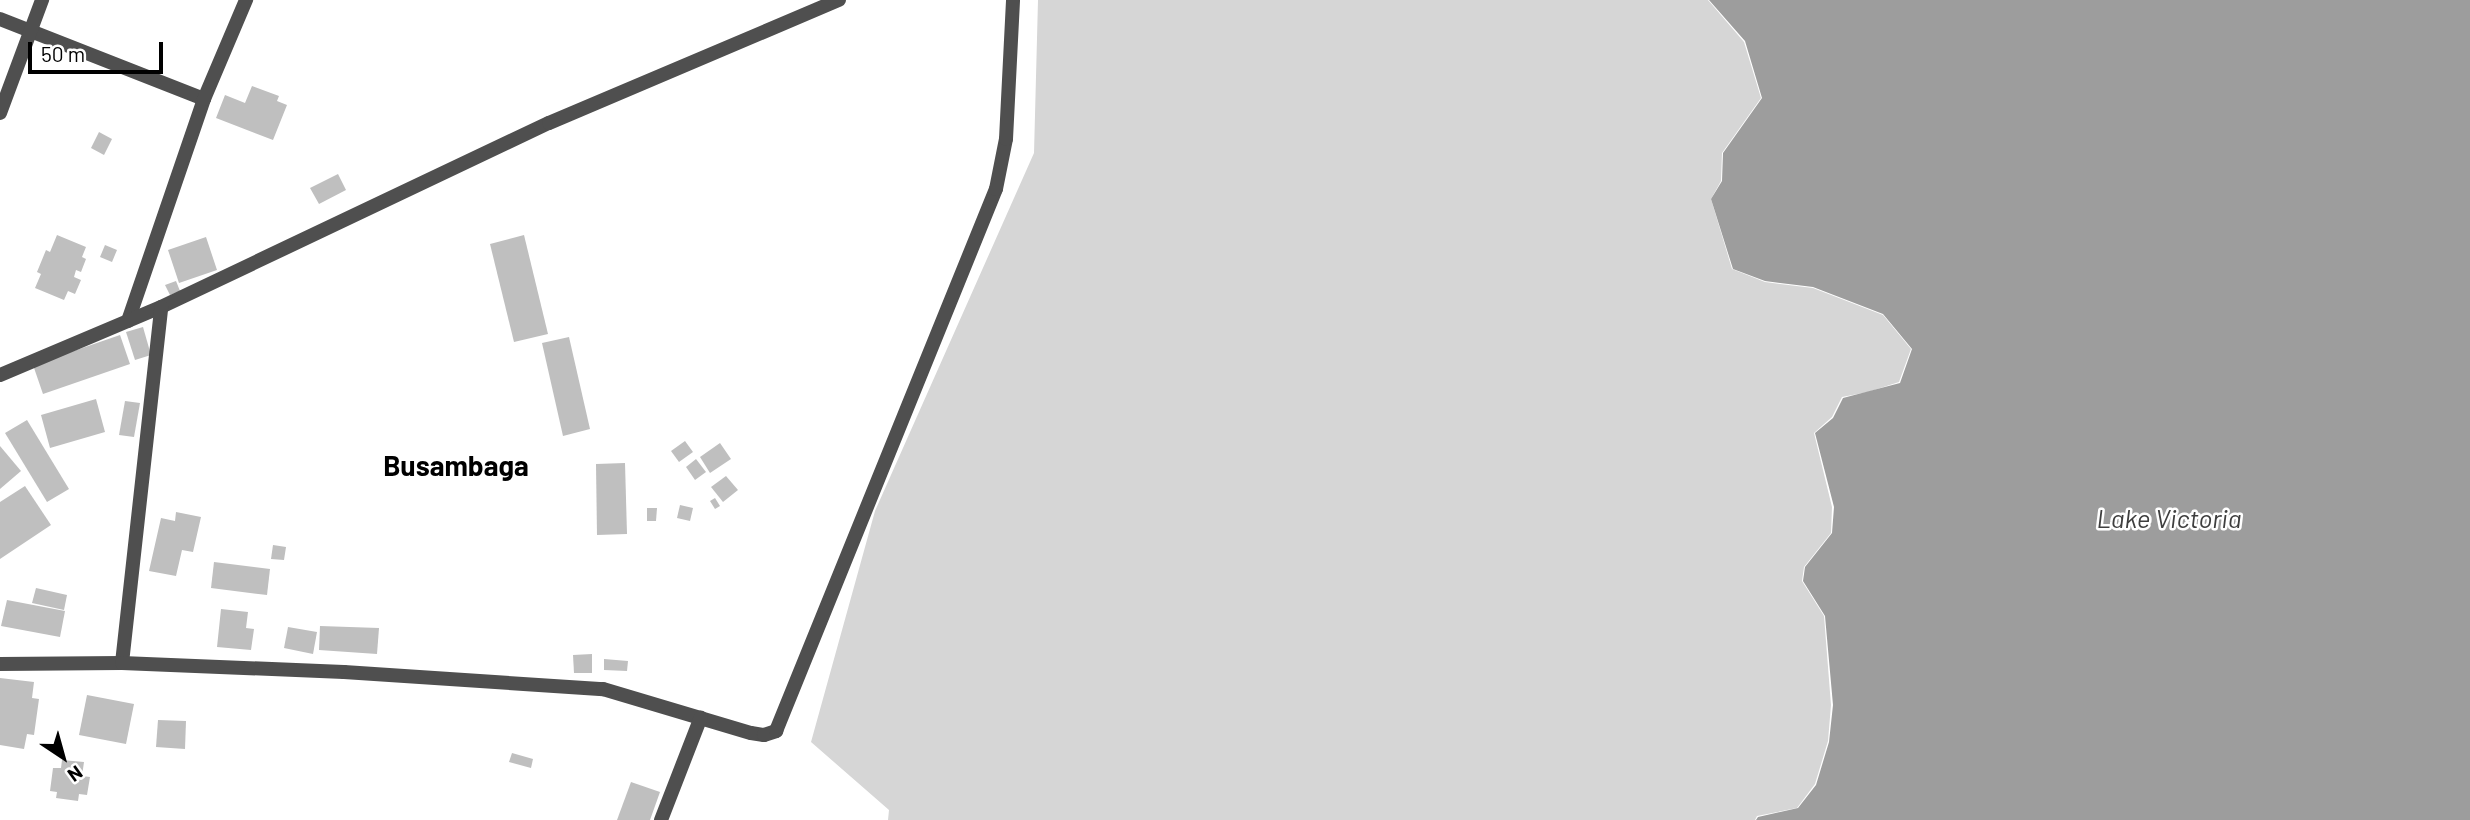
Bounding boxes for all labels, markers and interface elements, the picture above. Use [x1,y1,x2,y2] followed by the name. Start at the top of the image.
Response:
[32,28,166,72] scale bar
[41,41,85,66] text: 50 m
[383,448,529,482] district label: Busambaga
[2096,502,2242,534] water label: Lake Victoria
[28,722,98,792] north arrow
[64,761,88,787] text: N

